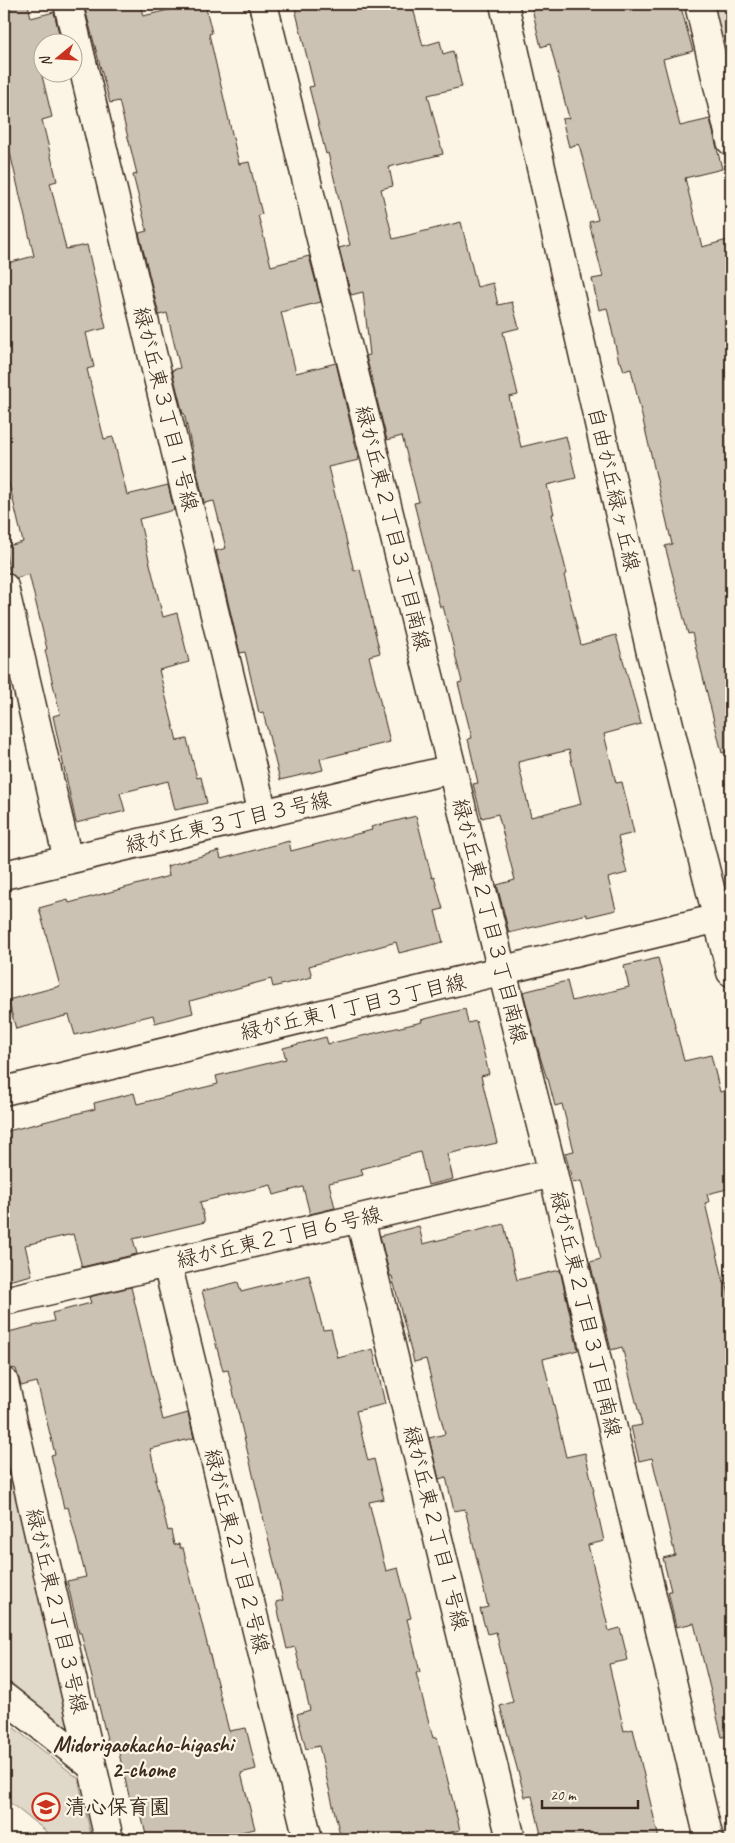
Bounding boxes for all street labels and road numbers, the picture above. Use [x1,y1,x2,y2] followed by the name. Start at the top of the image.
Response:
[128,304,204,514] street label: 緑が丘東３丁目１号線
[350,403,436,653] street label: 緑が丘東２丁目３丁目南線
[582,404,646,574] street label: 自由が丘緑ヶ丘線
[123,786,333,858] street label: 緑が丘東３丁目３号線
[447,796,533,1046] street label: 緑が丘東２丁目３丁目南線
[238,968,468,1046] street label: 緑が丘東１丁目３丁目線
[545,1188,627,1440] street label: 緑が丘東２丁目３丁目南線
[174,1201,384,1273] street label: 緑が丘東２丁目６号線
[398,1423,474,1633] street label: 緑が丘東２丁目１号線
[199,1446,275,1656] street label: 緑が丘東２丁目２号線
[21,1506,93,1716] street label: 緑が丘東２丁目３号線

